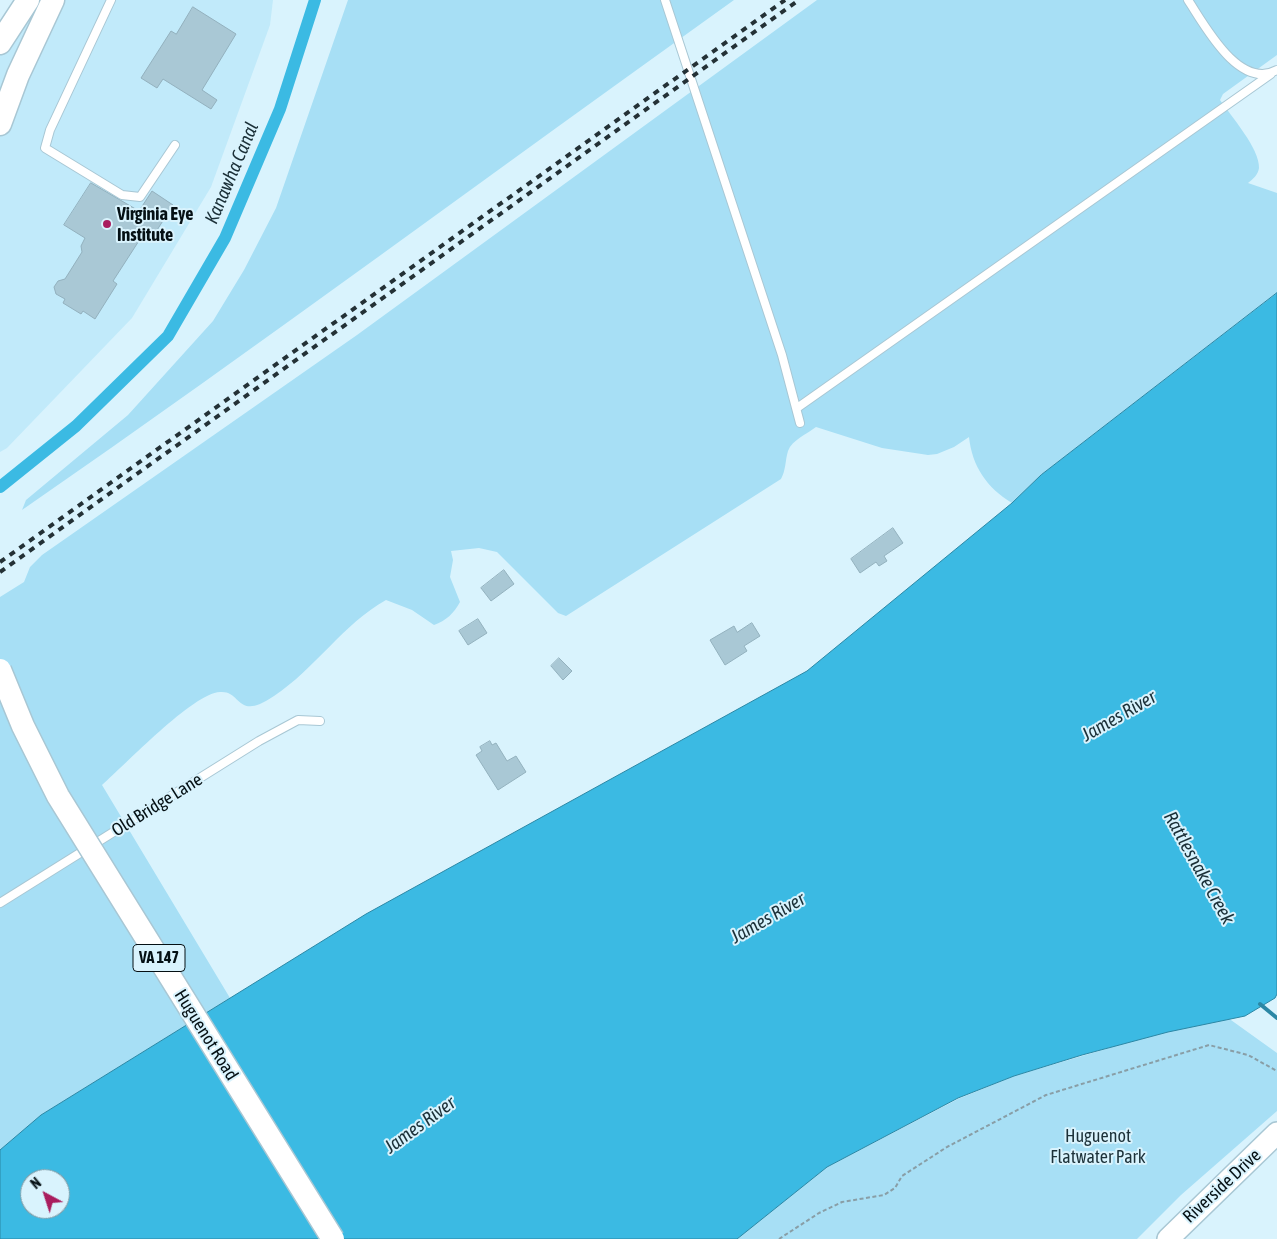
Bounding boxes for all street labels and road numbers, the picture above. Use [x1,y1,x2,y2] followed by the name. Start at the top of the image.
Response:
[108,769,206,841] street label: Old Bridge Lane
[133,944,185,971] road number: VA 147
[170,986,242,1084] street label: Huguenot Road
[1179,1145,1265,1227] street label: Riverside Drive

